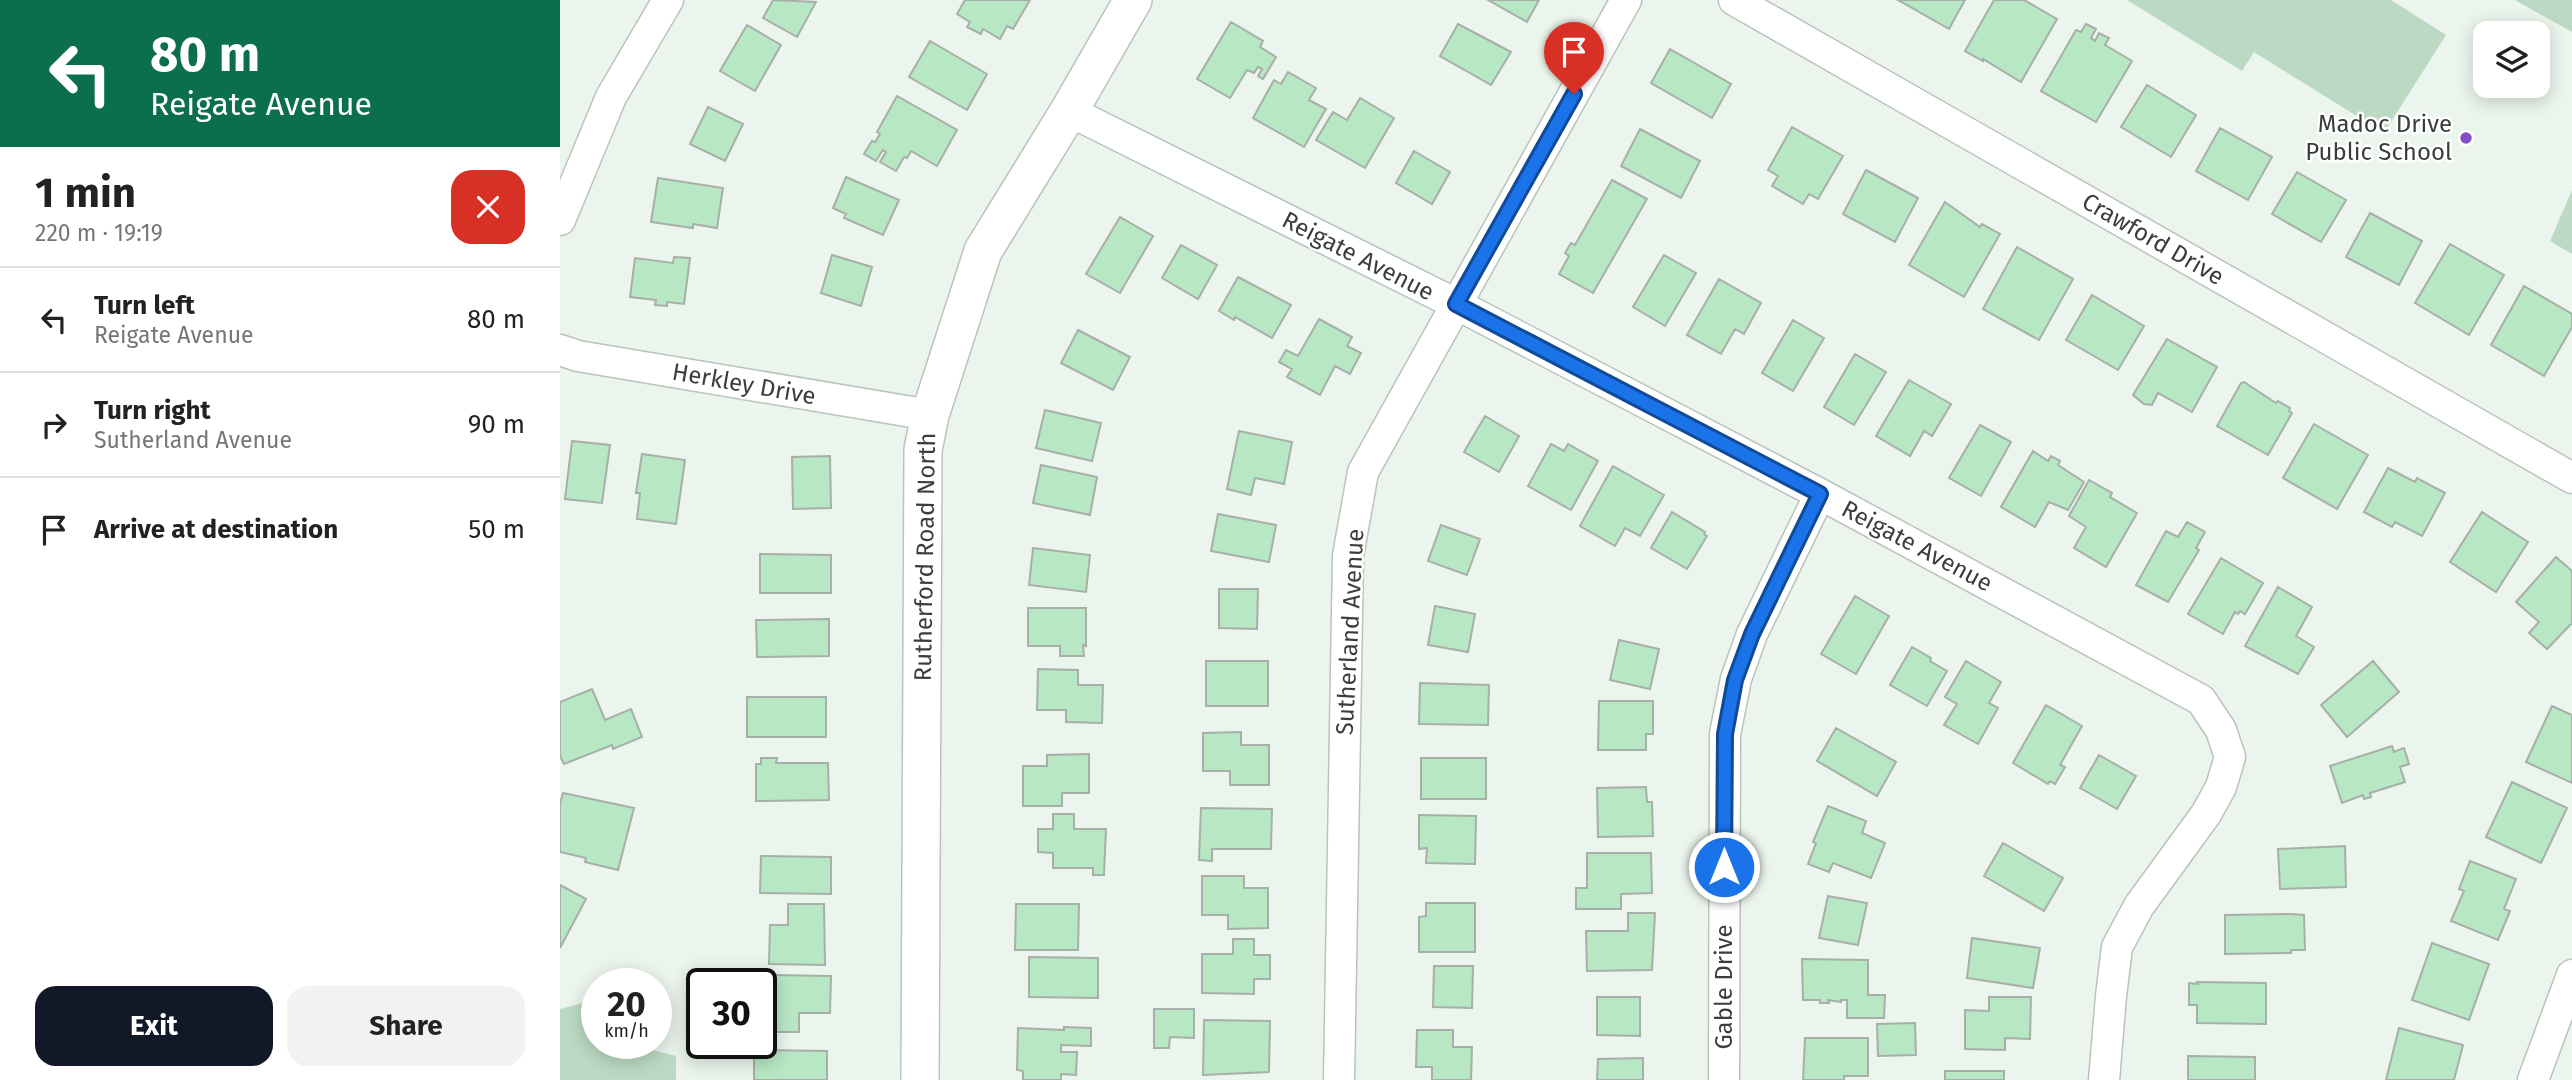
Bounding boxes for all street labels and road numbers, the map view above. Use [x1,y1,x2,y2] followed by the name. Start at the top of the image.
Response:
[2077,187,2229,291] street label: Crawford Drive
[1277,206,1439,306] street label: Reigate Avenue
[670,358,818,410] street label: Herkley Drive
[909,432,941,682] street label: Rutherford Road North
[1837,495,1997,597] street label: Reigate Avenue
[1331,528,1369,736] street label: Sutherland Avenue
[1710,924,1738,1050] street label: Gable Drive

